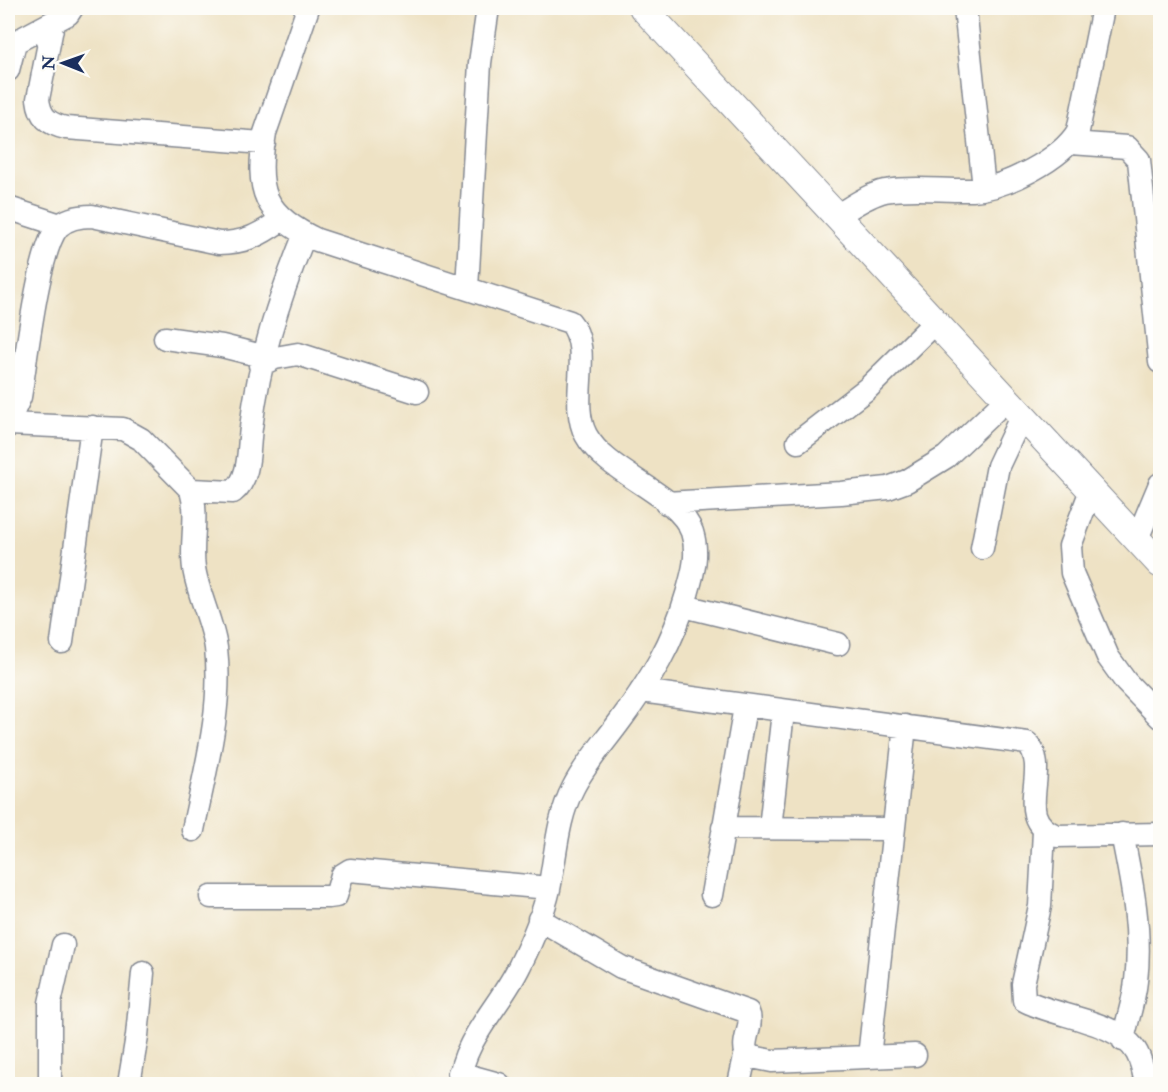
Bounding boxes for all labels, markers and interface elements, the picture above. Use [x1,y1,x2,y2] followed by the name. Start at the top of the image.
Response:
[33,33,93,93] north arrow
[39,55,59,71] text: N

